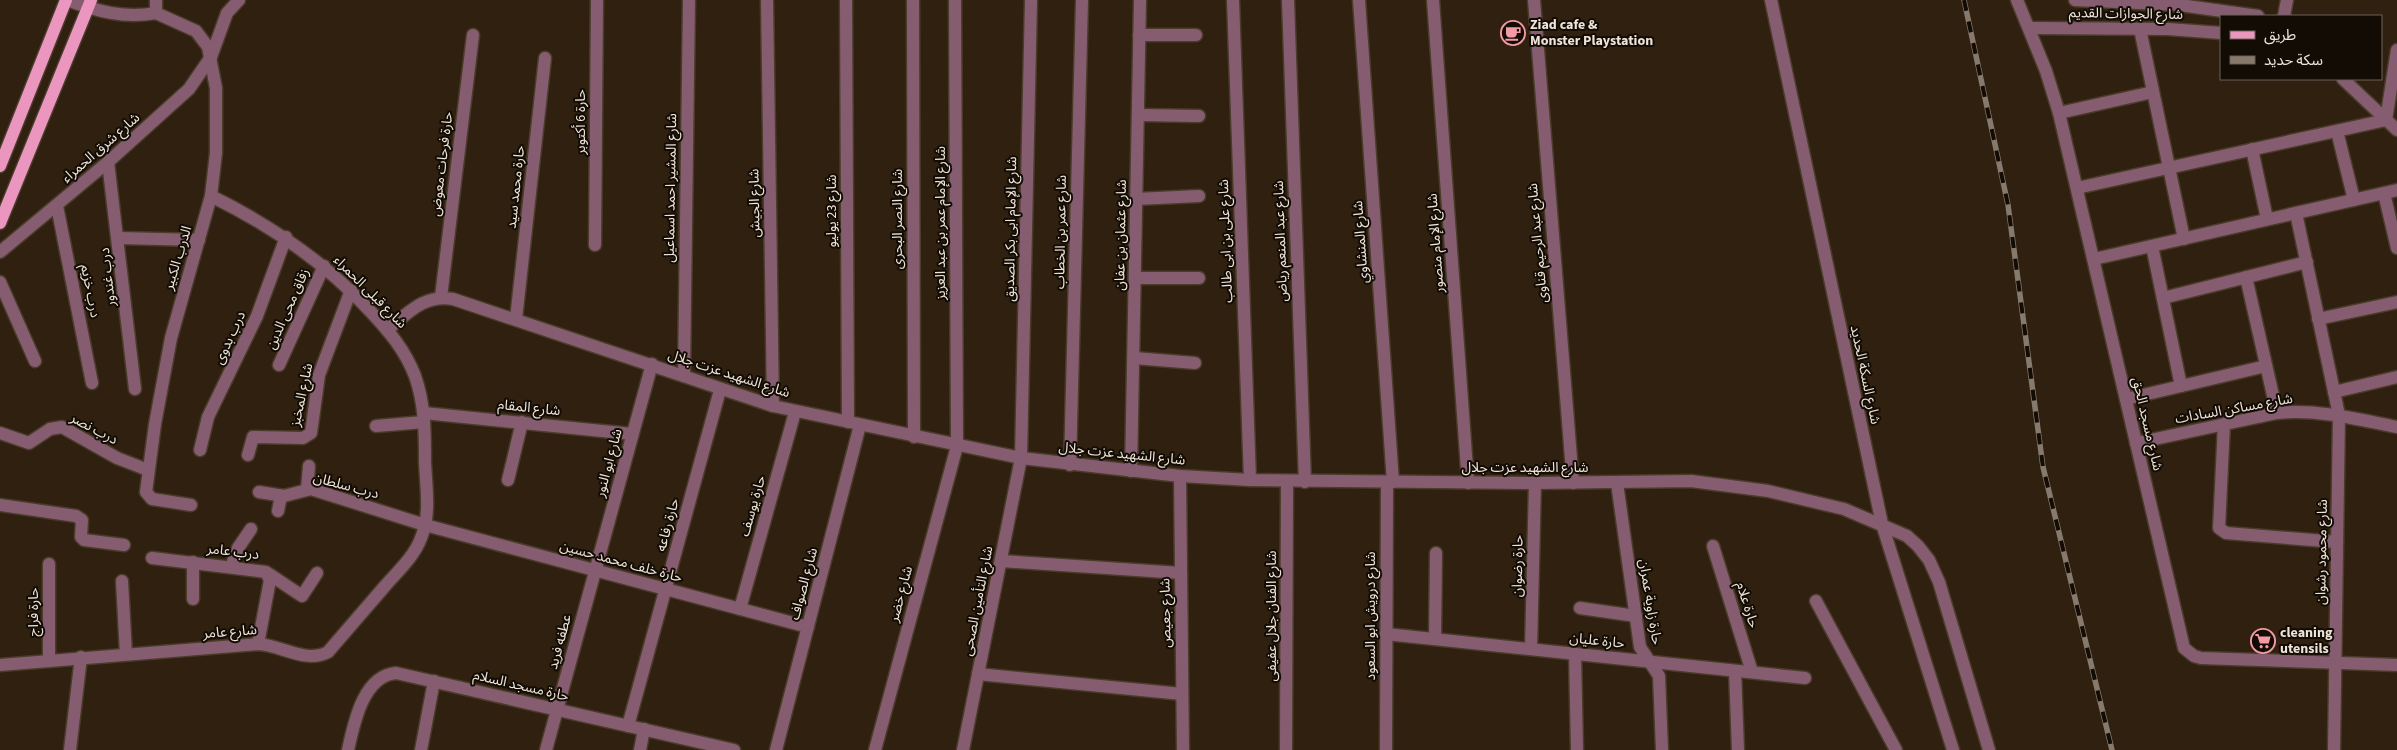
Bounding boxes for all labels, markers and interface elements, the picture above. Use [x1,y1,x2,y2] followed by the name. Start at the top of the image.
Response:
[2069,3,2183,25] street label: شارع الجوازات القديم
[1530,15,1653,51] place label: Ziad cafe & Monster Playstation
[2220,15,2382,80] legend
[1500,20,1526,46] cafe icon: Ziad cafe & Monster Playstation
[2264,25,2296,46] text: طريق
[2264,50,2323,71] text: سكة حديد
[571,89,591,156] street label: حارة 6 أكتوبر
[57,108,145,188] street label: شارع شرق الحمراء
[426,111,458,217] street label: حارة فرحات معوض
[660,113,682,263] street label: شارع المشير احمد اسماعيل
[502,144,530,230] street label: حارة محمد سيد
[931,146,951,301] street label: شارع الإمام عمر بن عبد العزيز
[1000,156,1022,302] street label: شارع الإمام ابى بكر الصديق
[744,168,766,238] street label: شارع الجيش
[888,169,908,269] street label: شارع النصر البحرى
[822,174,842,248] street label: شارع 23 يوليو
[1050,175,1072,289] street label: شارع عمر بن الخطاب
[1110,179,1132,291] street label: شارع عثمان بن عفان
[1214,179,1238,303] street label: شارع على بن ابى طالب
[1269,180,1293,302] street label: شارع عبد المنعم رياض
[1523,182,1553,304] street label: شارع عبد الرحيم قناوى
[1423,193,1450,294] street label: شارع الإمام منصور
[1348,200,1374,284] street label: شارع المنشاوي
[159,224,197,293] street label: الدرب الكبير
[95,246,121,308] street label: درب غندور
[329,251,411,333] street label: شارع قبلى الحمراء
[75,263,105,320] street label: درب خزيم
[261,265,315,353] street label: زقاق محى الدين
[209,308,251,368] street label: درب بدوى
[1845,324,1885,426] street label: شارع السكة الحديد
[665,345,793,403] street label: شارع الشهيد عزت جلال
[285,361,318,430] street label: شارع المخبز
[2126,375,2168,473] street label: شارع مسجد الحق
[2174,389,2294,429] street label: شارع مساكن السادات
[497,395,561,421] street label: شارع المقام
[66,408,122,450] street label: درب نصر
[590,427,628,500] street label: شارع ابو النور
[1058,437,1186,471] street label: شارع الشهيد عزت جلال
[1461,458,1589,478] street label: شارع الشهيد عزت جلال
[311,468,381,504] street label: درب سلطان
[735,473,771,539] street label: حارة يوسف
[651,496,685,554] street label: حارة رفاعه
[2311,499,2333,605] street label: شارع محمود رشوان
[1507,535,1529,597] street label: حارة رضوان
[557,536,685,588] street label: حارة خلف محمد حسين
[205,539,261,565] street label: درب عامر
[958,544,998,658] street label: شارع التأمين الصحى
[785,546,823,622] street label: شارع الصواف
[1262,551,1282,681] street label: شارع الفنان جلال عفيفى
[1361,552,1381,680] street label: شارع درويش ابو السعود
[1633,558,1667,646] street label: حارة زاوية عمران
[884,564,918,625] street label: شارع خضر
[1155,578,1177,648] street label: شارع جعيص
[1730,579,1764,631] street label: حارة علام
[24,587,44,637] street label: حارة فراج
[543,612,577,672] street label: عطفه فريد
[201,620,258,644] street label: شارع عامر
[2280,623,2333,659] place label: cleaning utensils
[1568,628,1626,654] street label: حارة عليان
[2250,628,2276,654] supermarket icon: cleaning utensils
[471,665,571,707] street label: حارة مسجد السلام

